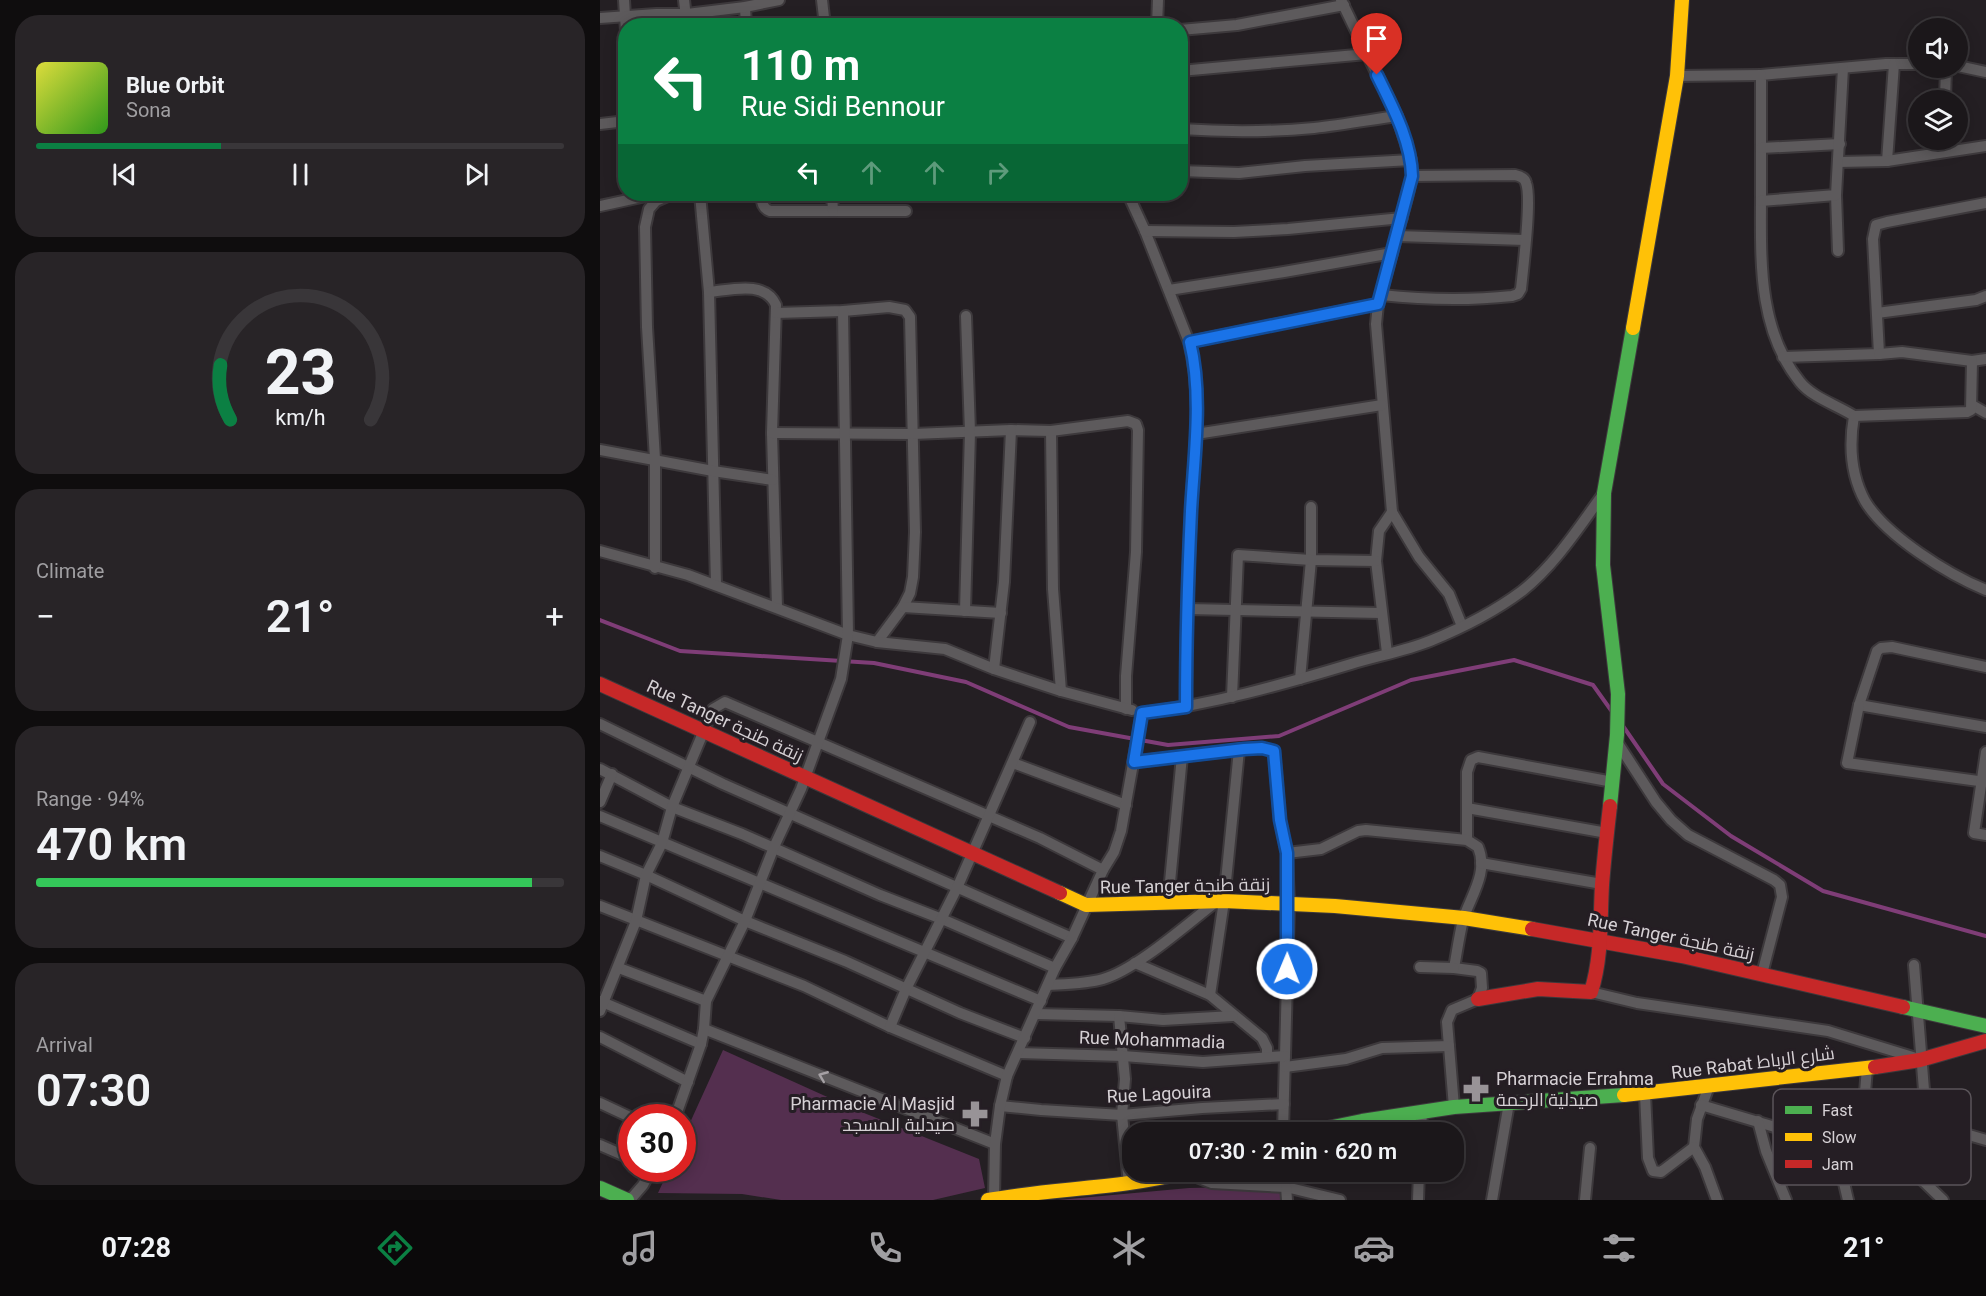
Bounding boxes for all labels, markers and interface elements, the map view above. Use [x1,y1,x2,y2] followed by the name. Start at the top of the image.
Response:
[1351,13,1402,75] pin
[1908,18,1968,150] map controls
[1908,18,1968,78] button: sound
[1360,22,1393,55] icon: arrive
[741,41,860,90] text: 110 m
[642,42,720,120] icon: left
[126,73,224,98] text: Blue Orbit
[1908,90,1968,150] button: layers
[741,91,945,123] text: Rue Sidi Bennour
[126,98,171,122] text: Sona
[792,156,825,189] icon: left
[855,156,888,189] icon: ahead
[918,156,951,189] icon: ahead
[981,156,1014,189] icon: right
[108,158,141,191] icon: previous
[284,158,317,191] icon: pause
[460,158,493,191] icon: next
[264,336,336,409] text: 23
[275,405,325,430] text: km/h
[36,559,104,583] text: Climate
[266,590,334,643] text: 21°
[36,597,55,636] text: −
[545,597,564,636] text: +
[643,675,807,767] street label: Rue Tanger زنقة طنجة
[36,787,144,811] text: Range · 94%
[36,818,187,871] text: 470 km
[1100,874,1270,898] street label: Rue Tanger زنقة طنجة
[1585,909,1757,965] street label: Rue Tanger زنقة طنجة
[1255,937,1319,1001] position arrow
[1079,1026,1226,1053] street label: Rue Mohammadia
[36,1033,93,1057] text: Arrival
[1670,1042,1836,1085] street label: Rue Rabat شارع الرباط
[36,1064,151,1117] text: 07:30
[1496,1068,1654,1111] place label: Pharmacie Errahma صيدلية الرحمة
[819,1071,830,1083] one-way arrow
[1461,1074,1491,1104] pharmacy icon: Pharmacie Errahma صيدلية الرحمة
[1106,1080,1212,1107] street label: Rue Lagouira
[1773,1089,1971,1185] legend
[790,1093,955,1135] place label: Pharmacie Al Masjid صيدلية المسجد
[960,1099,990,1129] pharmacy icon: Pharmacie Al Masjid صيدلية المسجد
[1822,1101,1853,1120] text: Fast
[618,1104,696,1182] speed limit sign: 30
[1822,1128,1857,1147] text: Slow
[1189,1139,1397,1164] text: 07:30 · 2 min · 620 m
[1822,1155,1854,1174] text: Jam
[374,1227,416,1269] icon: directions
[619,1227,661,1269] icon: music
[864,1227,906,1269] icon: phone
[1108,1227,1150,1269] icon: climate
[1353,1227,1395,1269] icon: car
[1598,1227,1640,1269] icon: filters
[101,1232,171,1264] text: 07:28
[1843,1232,1885,1264] text: 21°

